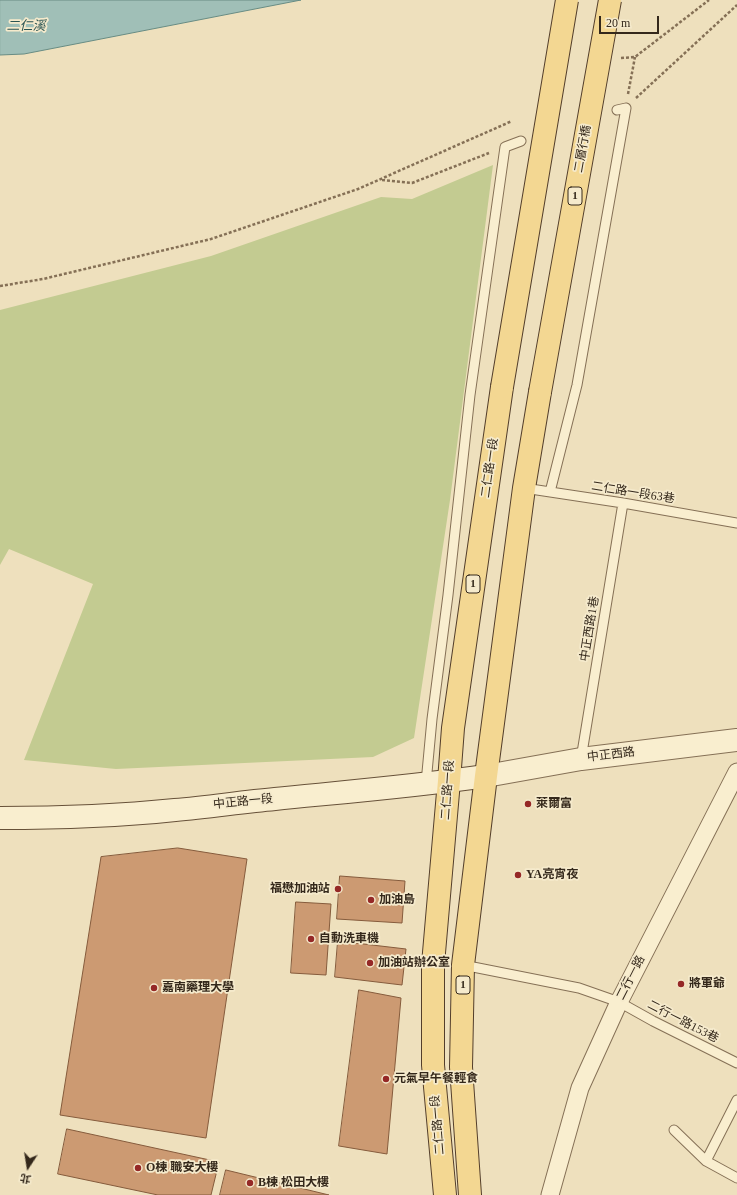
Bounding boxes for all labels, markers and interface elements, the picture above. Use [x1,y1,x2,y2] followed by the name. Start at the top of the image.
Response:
[601,8,661,34] scale bar
[606,16,630,30] text: 20 m
[7,19,45,35] water label: 二仁溪
[572,124,594,174] street label: 二層行橋
[568,187,582,205] road number: 1
[479,437,501,499] street label: 二仁路一段
[590,479,676,507] street label: 二仁路一段63巷
[466,575,480,593] road number: 1
[578,595,602,663] street label: 中正西路1巷
[586,745,636,765] street label: 中正西路
[439,760,457,820] street label: 二仁路一段
[212,792,274,812] street label: 中正路一段
[536,797,572,811] place label: 萊爾富
[523,799,533,809] marker: 萊爾富
[526,868,578,882] place label: YA亮宵夜
[513,870,523,880] marker: YA亮宵夜
[270,882,330,896] place label: 福懋加油站
[333,884,343,894] marker: 福懋加油站
[379,893,415,907] place label: 加油島
[366,895,376,905] marker: 加油島
[319,932,379,946] place label: 自動洗車機
[306,934,316,944] marker: 自動洗車機
[614,953,648,1003] street label: 二行一路
[378,956,450,970] place label: 加油站辦公室
[365,958,375,968] marker: 加油站辦公室
[456,976,470,994] road number: 1
[689,977,725,991] place label: 將軍爺
[676,979,686,989] marker: 將軍爺
[162,981,234,995] place label: 嘉南藥理大學
[149,983,159,993] marker: 嘉南藥理大學
[645,998,721,1046] street label: 二行一路153巷
[394,1072,478,1086] place label: 元氣早午餐輕食
[381,1074,391,1084] marker: 元氣早午餐輕食
[428,1094,448,1156] street label: 二仁路一段
[8,1147,48,1187] north arrow
[146,1161,218,1175] place label: O棟 職安大樓
[133,1163,143,1173] marker: O棟 職安大樓
[19,1172,32,1186] text: 北
[258,1176,329,1190] place label: B棟 松田大樓
[245,1178,255,1188] marker: B棟 松田大樓

